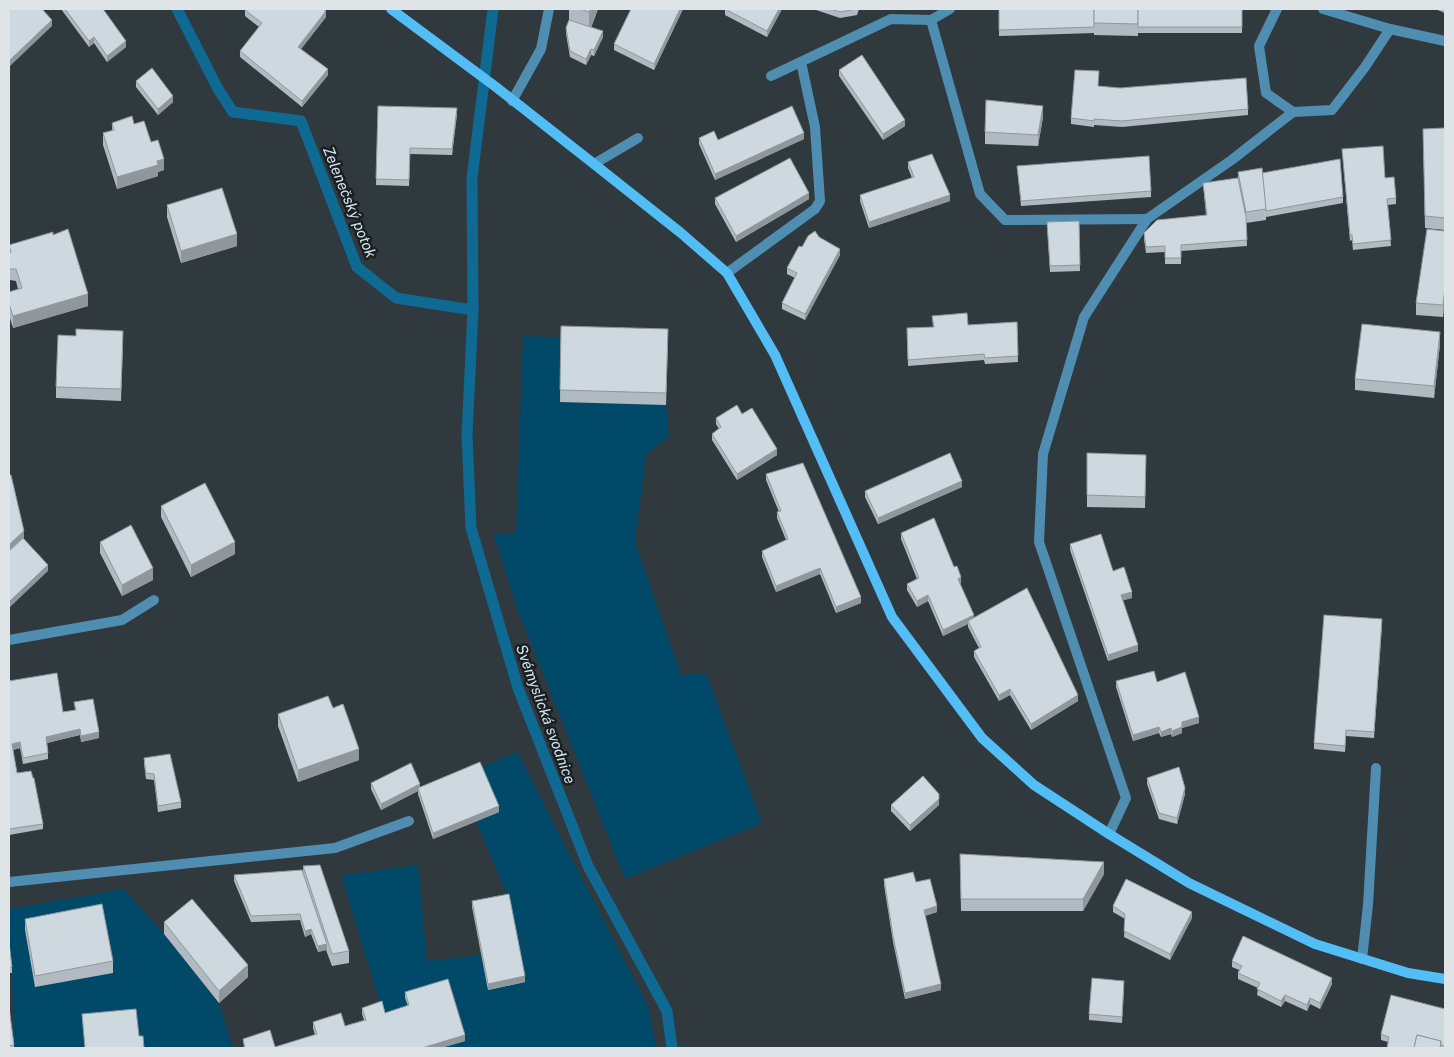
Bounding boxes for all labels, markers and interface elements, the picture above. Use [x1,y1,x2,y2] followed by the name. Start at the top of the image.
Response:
[320,144,380,261] water label: Zelenečský potok
[513,642,579,786] water label: Svémyslická svodnice

